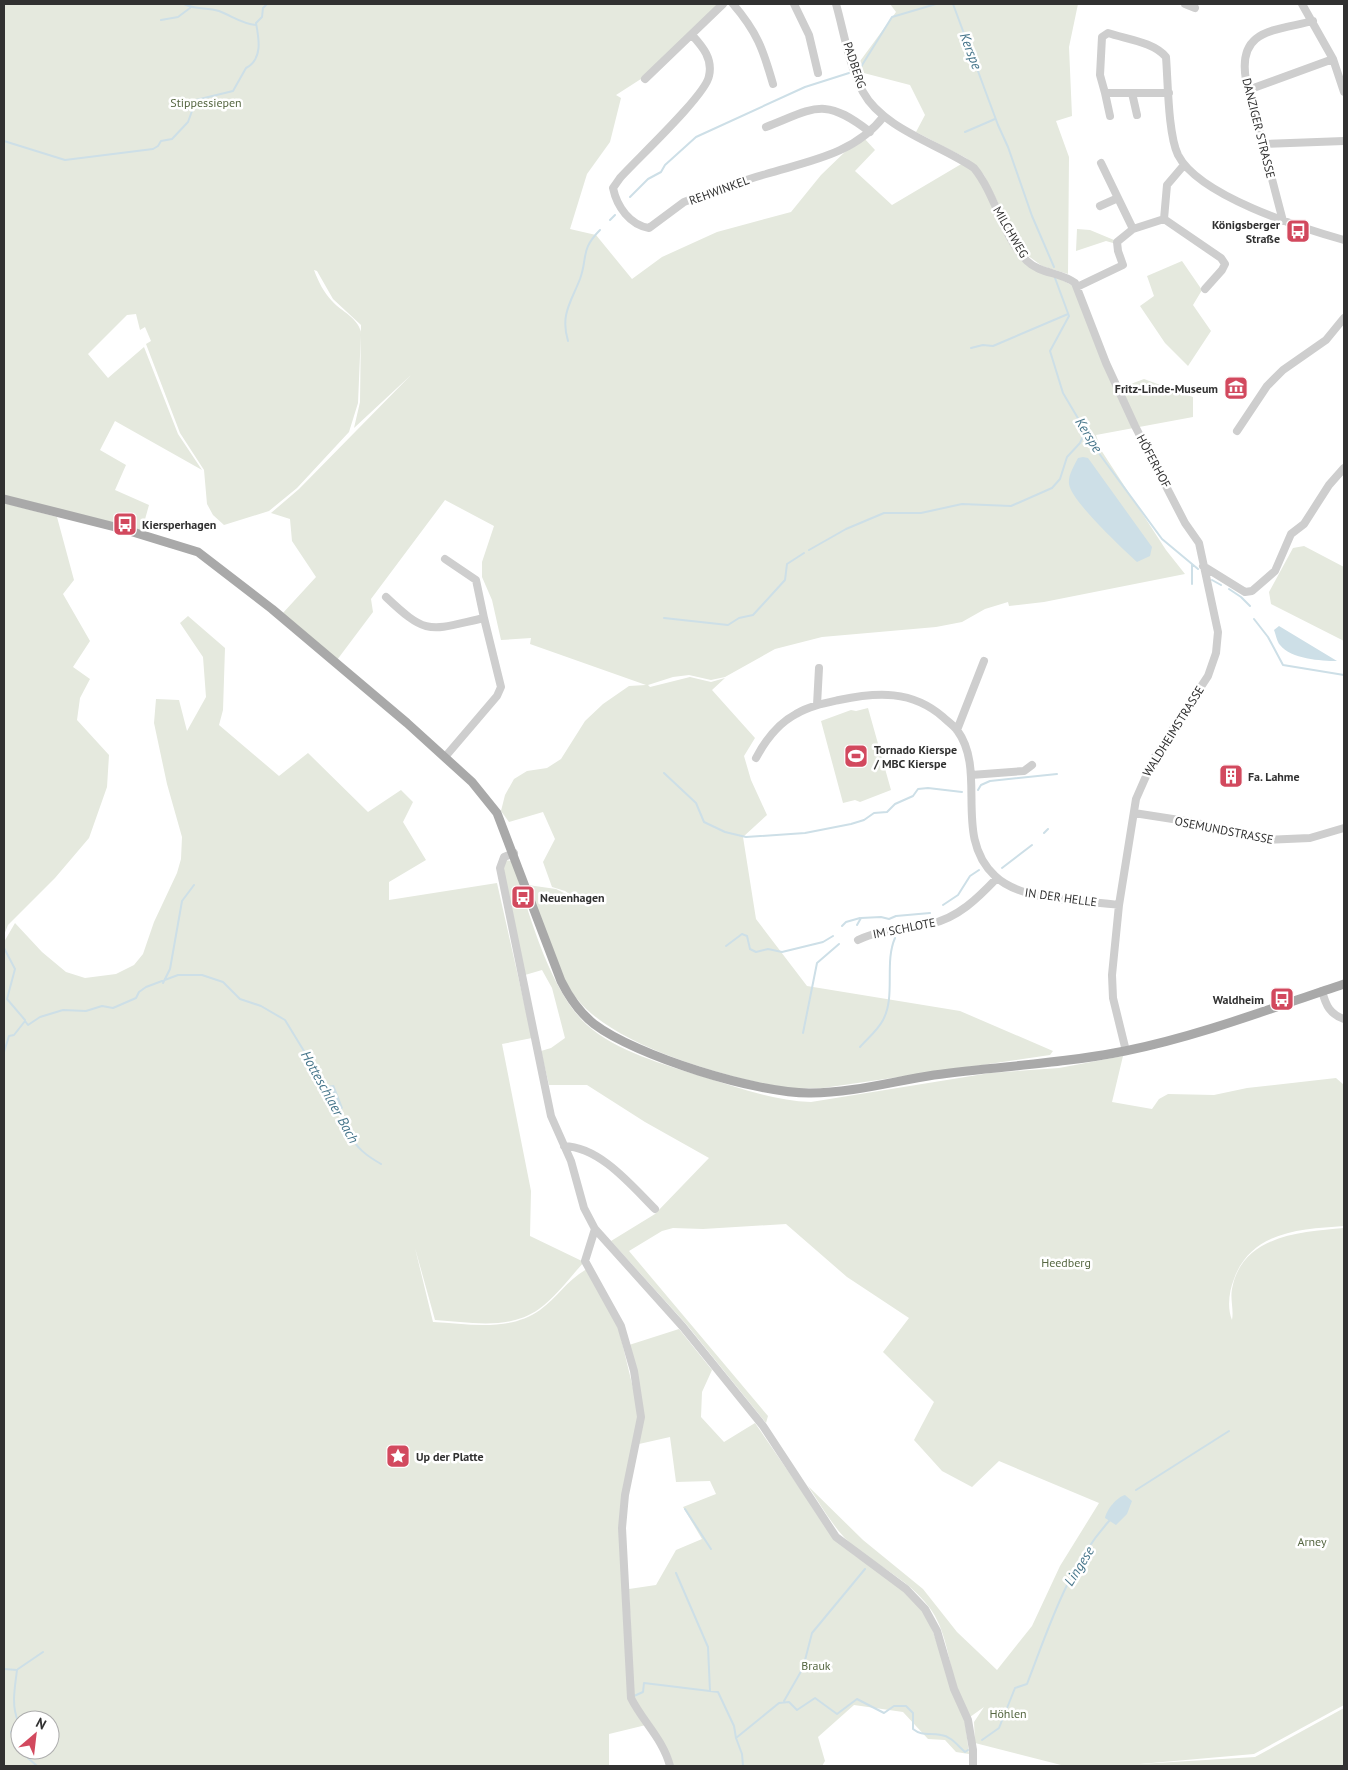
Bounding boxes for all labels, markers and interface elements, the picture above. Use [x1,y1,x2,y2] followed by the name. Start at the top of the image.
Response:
[956,30,986,72] water label: Kerspe
[840,40,870,90] street label: PADBERG
[1239,76,1279,180] street label: DANZIGER STRASSE
[170,95,242,110] park label: Stippessiepen
[687,172,751,208] street label: REHWINKEL
[990,204,1032,260] street label: MILCHWEG
[1212,217,1281,246] place label: Königsberger Straße
[1285,218,1311,244] bus stop icon: Königsberger Straße
[1223,375,1249,401] museum icon: Fritz-Linde-Museum
[1115,381,1218,396] place label: Fritz-Linde-Museum
[1071,414,1107,456] water label: Kerspe
[1134,432,1174,490] street label: HÖFERHOF
[112,511,138,537] bus stop icon: Kiersperhagen
[142,517,216,532] place label: Kiersperhagen
[1139,683,1207,779] street label: WALDHEIMSTRASSE
[873,742,957,771] place label: Tornado Kierspe / MBC Kierspe
[843,743,869,769] sports icon: Tornado Kierspe / MBC Kierspe
[1218,763,1244,789] building icon: Fa. Lahme
[1248,769,1300,784] place label: Fa. Lahme
[1173,813,1275,847] street label: OSEMUNDSTRASSE
[510,884,536,910] bus stop icon: Neuenhagen
[1024,885,1098,909] street label: IN DER HELLE
[540,890,605,905] place label: Neuenhagen
[871,915,937,941] street label: IM SCHLOTE
[1269,986,1295,1012] bus stop icon: Waldheim
[1213,992,1264,1007] place label: Waldheim
[297,1047,363,1147] water label: Hotteschlaer Bach
[1041,1255,1091,1270] park label: Heedberg
[385,1443,411,1469] place icon: Up der Platte
[416,1449,484,1464] place label: Up der Platte
[1297,1534,1327,1549] park label: Arney
[1060,1542,1098,1589] water label: Lingese
[801,1658,831,1673] park label: Brauk
[989,1706,1027,1721] park label: Höhlen
[10,1710,60,1760] north arrow
[33,1713,49,1734] text: N

